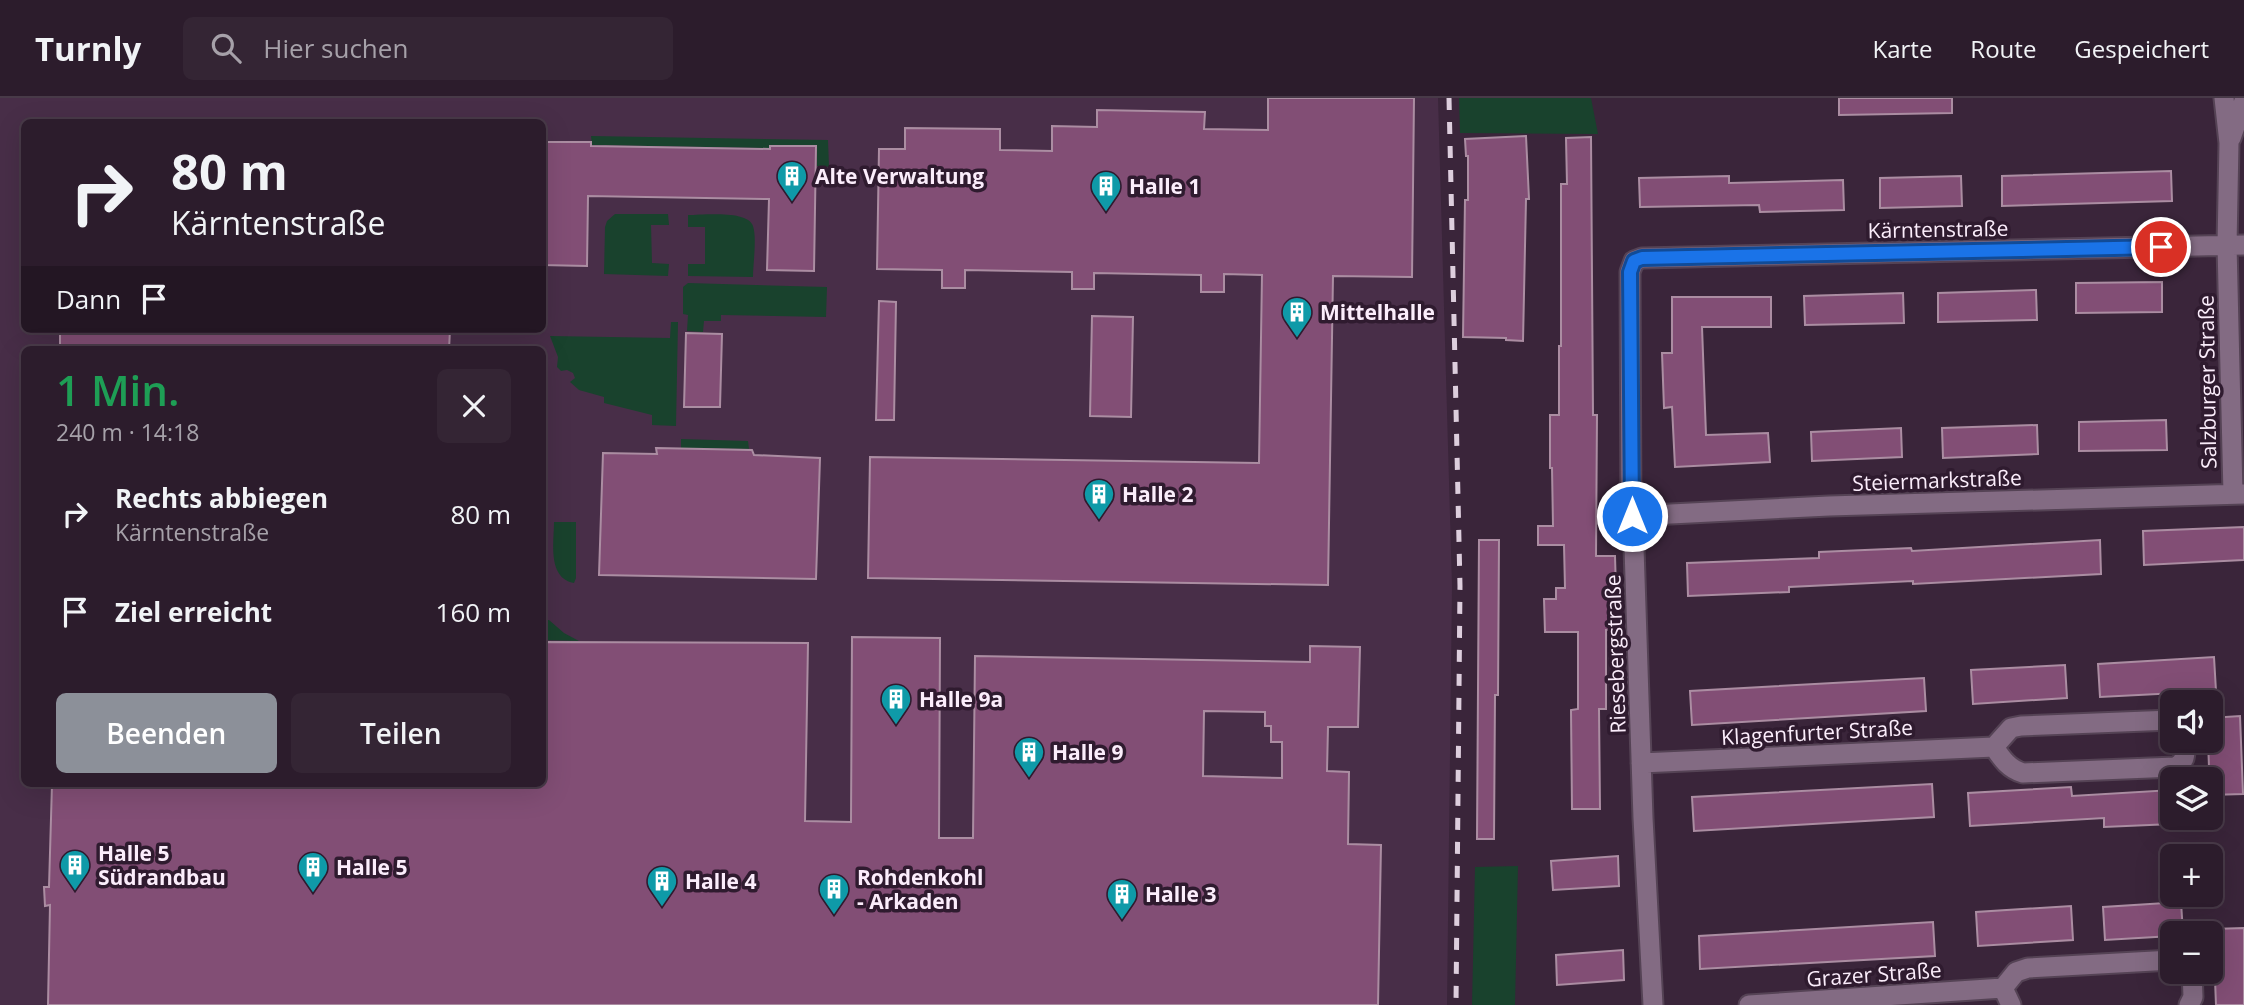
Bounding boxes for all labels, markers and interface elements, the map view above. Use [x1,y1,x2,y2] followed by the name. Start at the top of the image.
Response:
[183,17,673,80] search box
[35,26,141,71] text: Turnly
[207,29,245,67] icon: search
[263,30,408,66] text: Hier suchen
[1872,32,1932,65] text: Karte
[1970,32,2036,65] text: Route
[2074,32,2209,65] text: Gespeichert
[171,138,288,204] text: 80 m
[56,147,147,238] icon: right
[775,159,809,203] building icon: Alte Verwaltung
[815,162,984,190] place label: Alte Verwaltung
[1089,169,1123,213] building icon: Halle 1
[1129,172,1200,200] place label: Halle 1
[171,201,385,244] text: Kärntenstraße
[1867,214,2009,244] street label: Kärntenstraße
[2131,217,2191,277] pin
[2142,228,2180,266] icon: arrive
[135,280,173,318] icon: arrive
[56,281,121,317] text: Dann
[1280,295,1314,339] building icon: Mittelhalle
[2191,295,2223,469] street label: Salzburger Straße
[1320,298,1435,326] place label: Mittelhalle
[56,361,180,418] text: 1 Min.
[437,369,511,443] button: close
[56,416,199,448] text: 240 m · 14:18
[1852,463,2022,497] street label: Steiermarkstraße
[1082,477,1116,521] building icon: Halle 2
[1595,479,1669,553] position arrow
[115,480,328,516] text: Rechts abbiegen
[1122,480,1193,508] place label: Halle 2
[56,495,94,533] icon: right
[450,496,511,532] text: 80 m
[115,516,269,548] text: Kärntenstraße
[1598,574,1632,734] street label: Riesebergstraße
[56,593,94,631] icon: arrive
[115,594,272,630] text: Ziel erreicht
[436,594,511,630] text: 160 m
[879,682,913,726] building icon: Halle 9a
[919,685,1003,713] place label: Halle 9a
[2160,690,2223,984] map controls
[2160,690,2223,753] button: sound
[56,693,277,773] button: Beenden
[291,693,511,773] button: Teilen
[1720,713,1914,751] street label: Klagenfurter Straße
[1012,735,1046,779] building icon: Halle 9
[1052,738,1123,766] place label: Halle 9
[2160,767,2223,830] button: layers
[98,839,226,891] place label: Halle 5 Südrandbau
[2160,844,2223,907] button: +
[58,848,92,892] building icon: Halle 5 Südrandbau
[296,850,330,894] building icon: Halle 5
[336,853,407,881] place label: Halle 5
[857,863,983,915] place label: Rohdenkohl - Arkaden
[645,864,679,908] building icon: Halle 4
[685,867,756,895] place label: Halle 4
[817,872,851,916] building icon: Rohdenkohl - Arkaden
[1105,877,1139,921] building icon: Halle 3
[1145,880,1216,908] place label: Halle 3
[2160,921,2223,984] button: −
[1806,955,1942,993] street label: Grazer Straße

